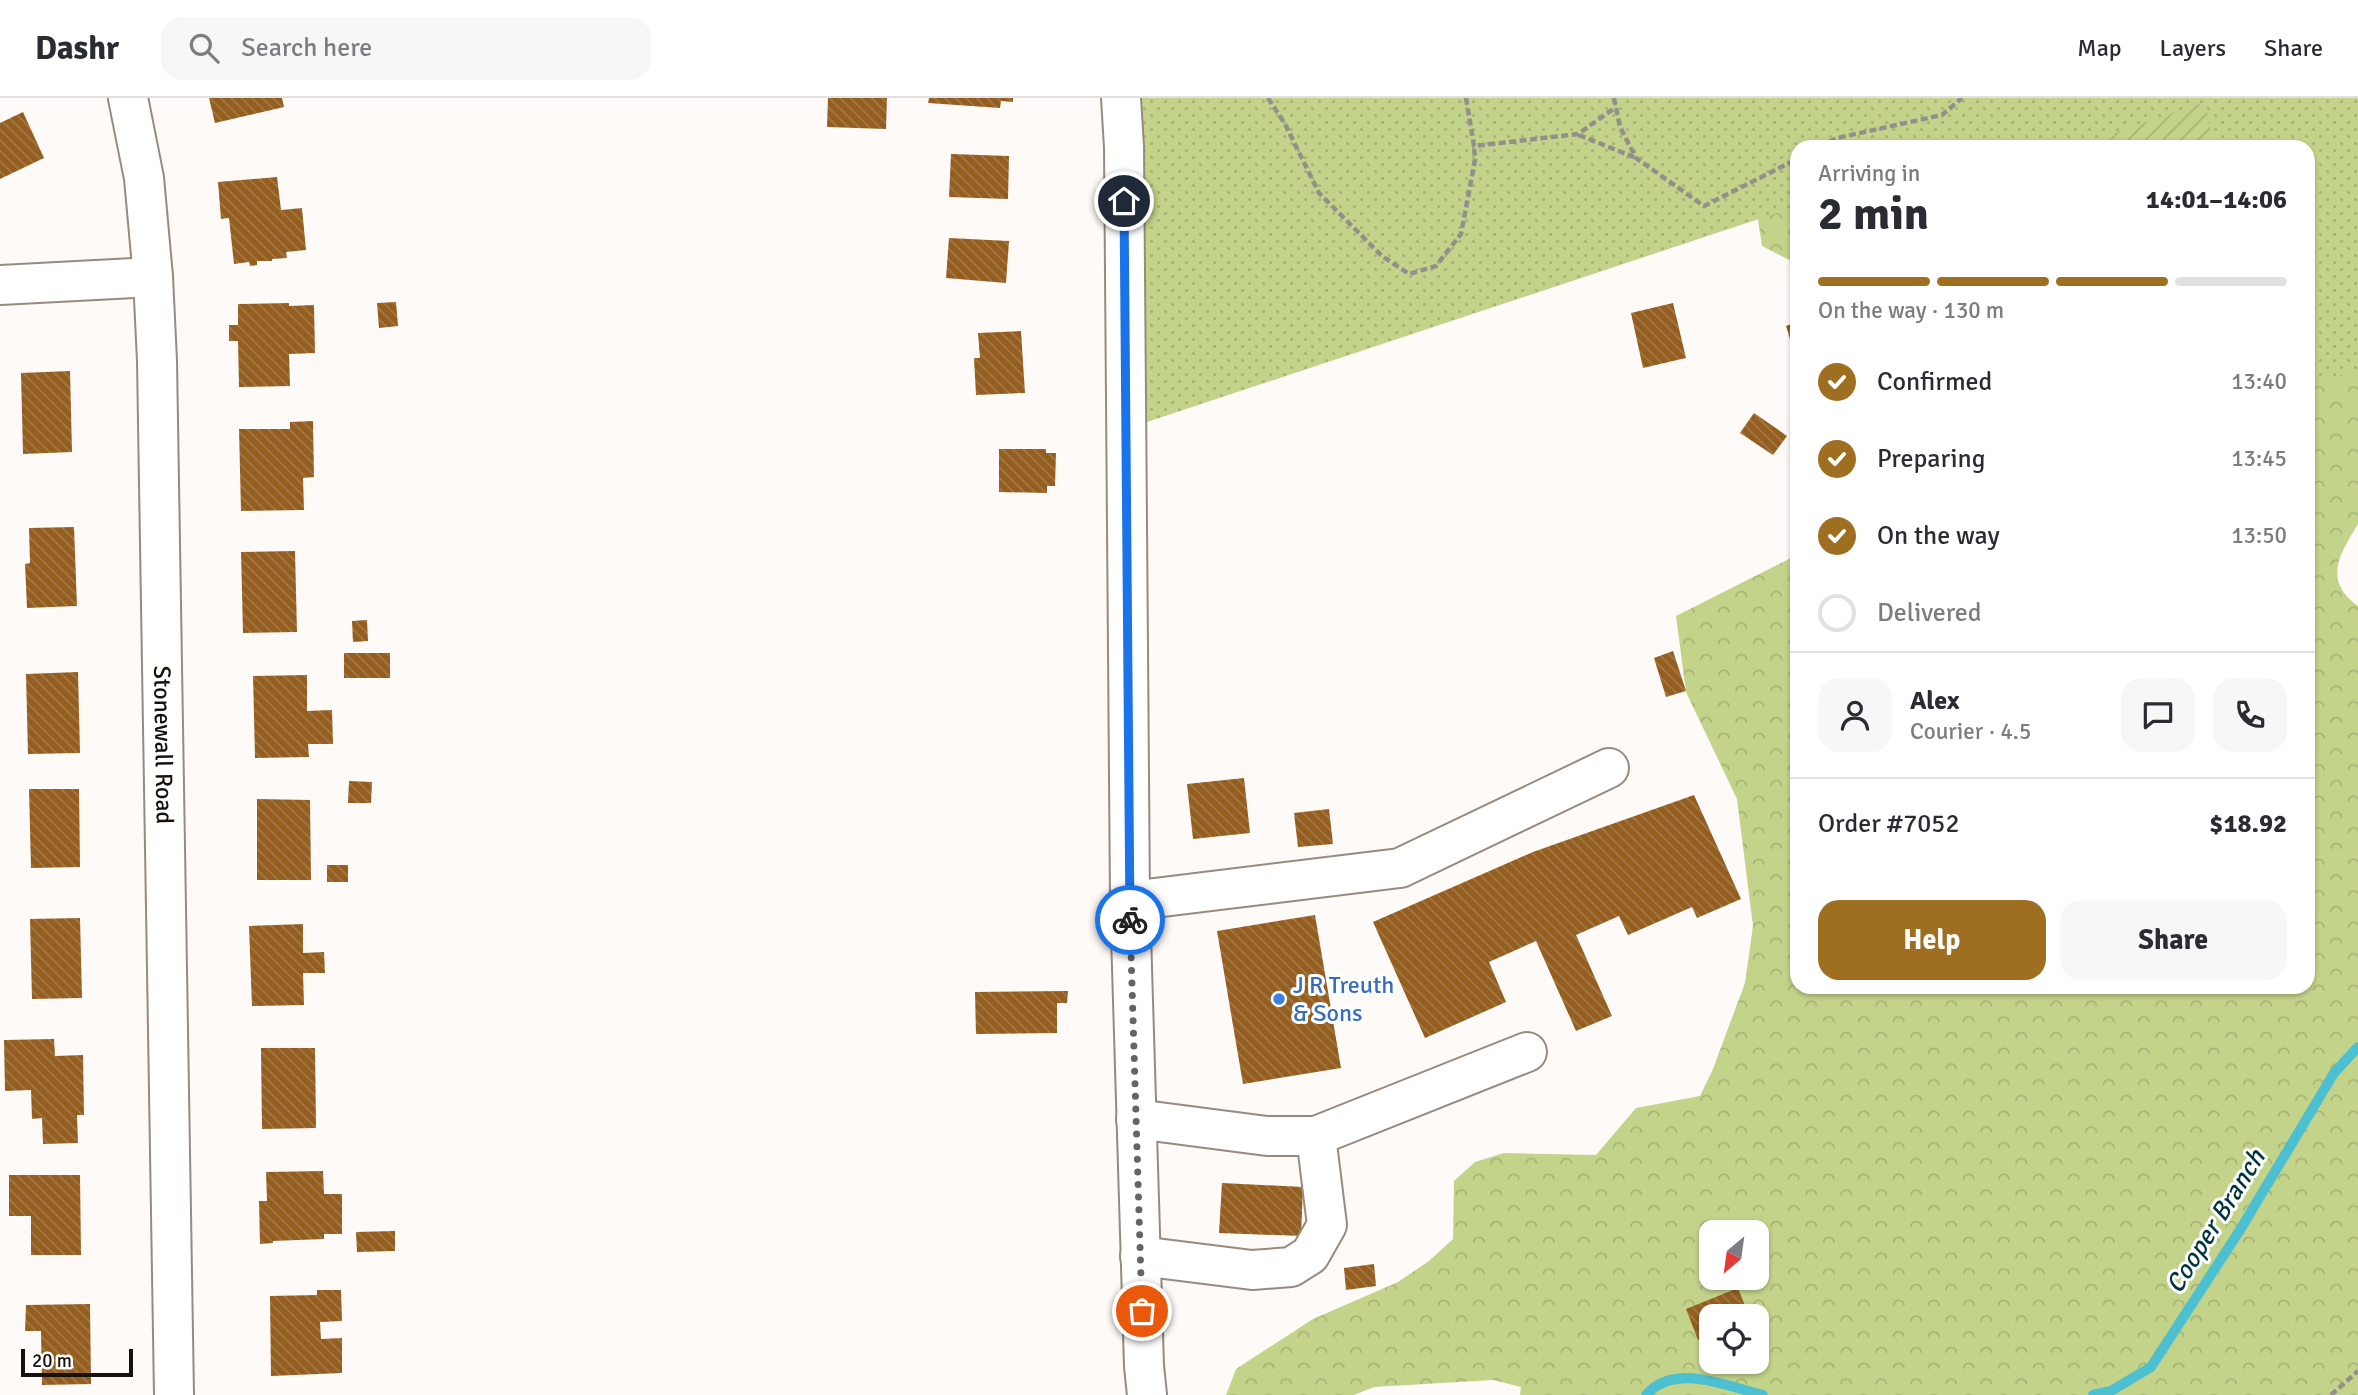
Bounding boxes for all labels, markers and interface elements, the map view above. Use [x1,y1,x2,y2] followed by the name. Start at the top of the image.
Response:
[161,17,651,80] search box
[35,28,119,69] text: Dashr
[185,29,223,67] icon: search
[241,32,372,64] text: Search here
[2077,33,2122,63] text: Map
[2160,33,2226,63] text: Layers
[2264,33,2323,63] text: Share
[1818,159,1920,188] text: Arriving in
[1094,171,1154,231] pin
[1105,182,1143,220] icon: home
[2146,184,2287,216] text: 14:01–14:06
[1818,186,1929,242] text: 2 min
[1818,296,2004,325] text: On the way · 130 m
[1818,363,1856,401] icon: check
[1877,366,1992,398] text: Confirmed
[2231,367,2287,396] text: 13:40
[1818,440,1856,478] icon: check
[1877,443,1985,475] text: Preparing
[2231,444,2287,473] text: 13:45
[1818,517,1856,555] icon: check
[1877,520,2000,552] text: On the way
[2231,521,2287,550] text: 13:50
[1877,597,1982,629] text: Delivered
[147,665,180,824] street label: Stonewall Road
[1818,678,1892,752] button: person
[2121,678,2195,752] button: chat
[2213,678,2287,752] button: phone
[1910,685,1960,717] text: Alex
[1910,717,2031,746] text: Courier · 4.5
[1818,808,1959,840] text: Order #7052
[2209,808,2287,840] text: $18.92
[1095,885,1165,955] courier
[1818,900,2046,980] button: Help
[2060,900,2287,980] button: Share
[1111,901,1149,939] icon: bike
[1293,970,1394,1028] place label: J R Treuth & Sons
[1271,991,1287,1007] marker: J R Treuth & Sons
[2159,1143,2273,1299] water label: Cooper Branch
[1699,1220,1769,1290] north arrow
[1699,1220,1769,1374] map controls
[1112,1281,1172,1341] pin
[1123,1292,1161,1330] icon: bag
[1699,1304,1769,1374] button: locate
[21,1346,133,1378] scale bar
[32,1349,72,1373] text: 20 m

